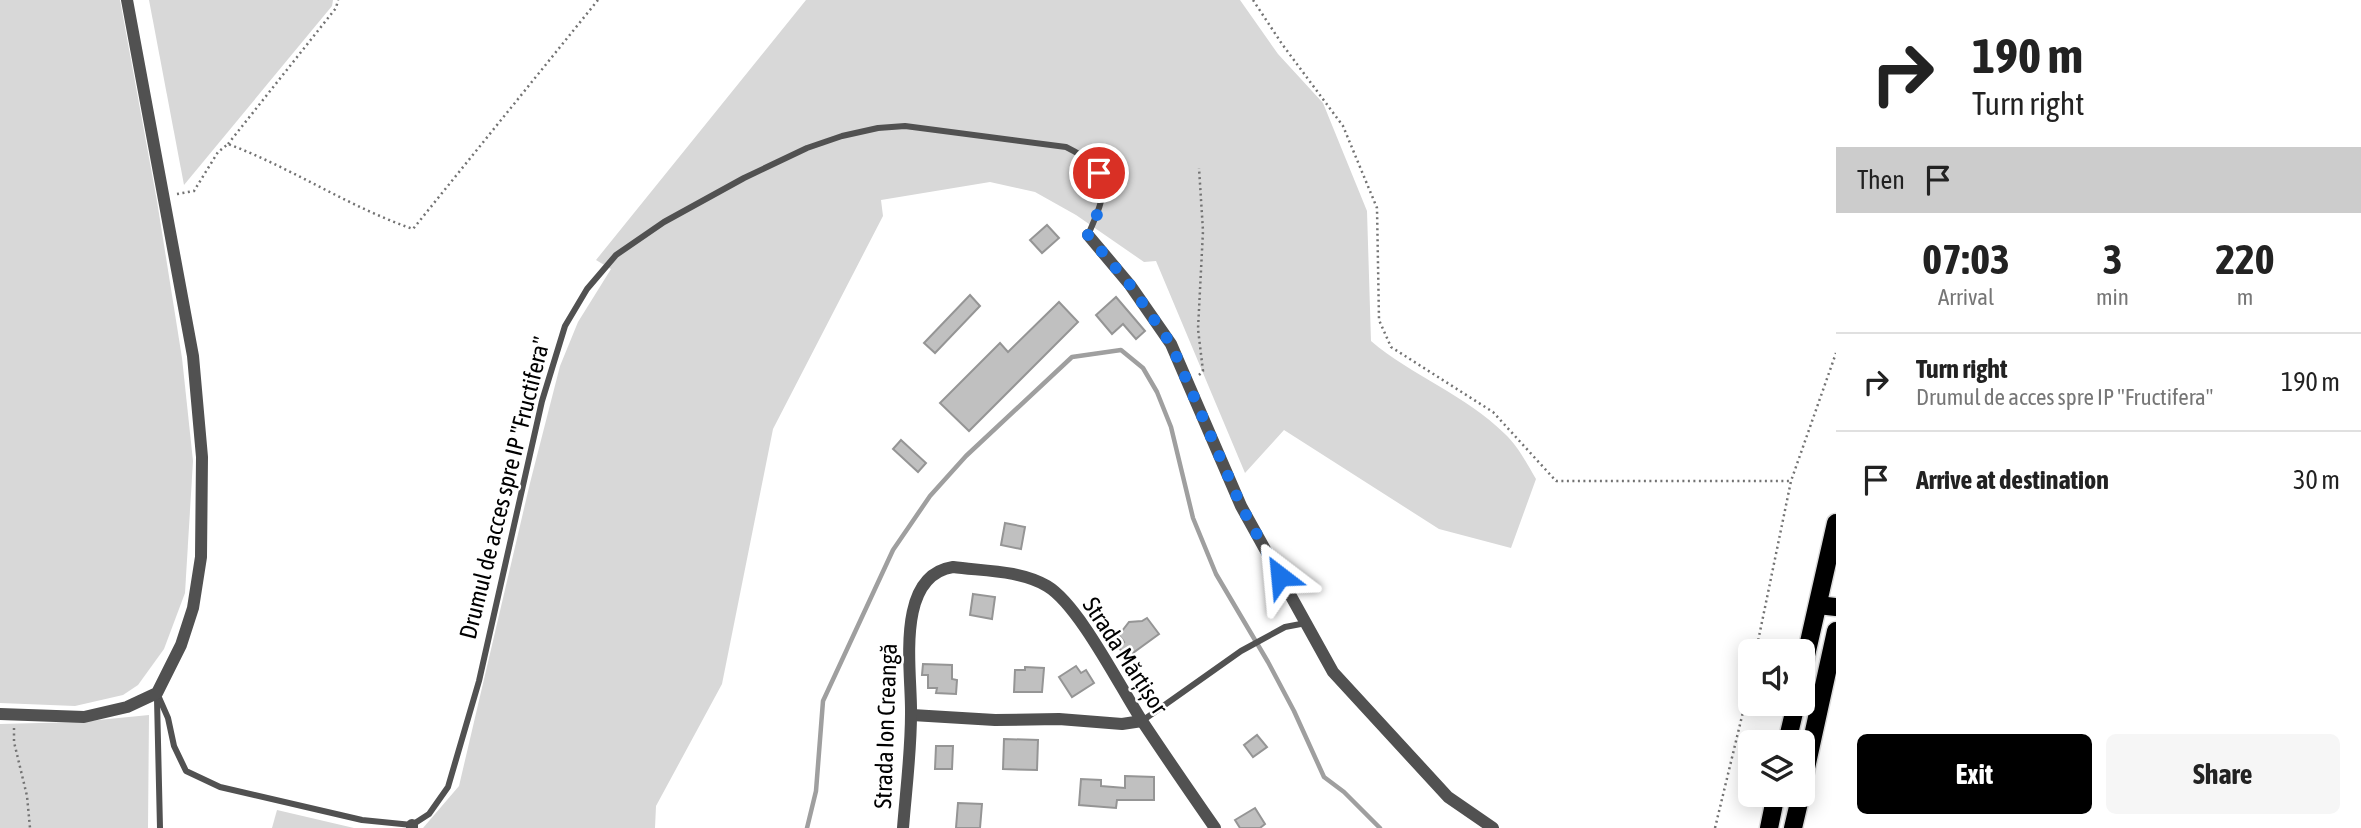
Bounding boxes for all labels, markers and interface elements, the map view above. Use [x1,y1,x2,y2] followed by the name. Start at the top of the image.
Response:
[1972,27,2083,83] text: 190 m
[1857,28,1948,119] icon: right
[1972,85,2085,122] text: Turn right
[1069,143,1129,203] pin
[1080,154,1118,192] icon: arrive
[1919,161,1957,199] icon: arrive
[1857,165,1905,195] text: Then
[1922,235,2010,283] text: 07:03
[2103,235,2122,283] text: 3
[2215,235,2275,283] text: 220
[1938,284,1994,310] text: Arrival
[2096,284,2129,310] text: min
[2237,284,2253,310] text: m
[454,334,555,642] street label: Drumul de acces spre IP "Fructifera"
[1916,354,2007,384] text: Turn right
[1857,363,1895,401] icon: right
[2281,367,2340,397] text: 190 m
[1916,384,2213,410] text: Drumul de acces spre IP "Fructifera"
[1857,461,1895,499] icon: arrive
[1916,465,2109,495] text: Arrive at destination
[2293,465,2340,495] text: 30 m
[1243,539,1317,613] position arrow
[1078,592,1174,720] street label: Strada Mărțișor
[1738,639,1815,807] map controls
[1738,639,1815,716] button: sound
[869,643,902,809] street label: Strada Ion Creangă
[1738,730,1815,807] button: layers
[1857,734,2092,814] button: Exit
[2106,734,2340,814] button: Share

